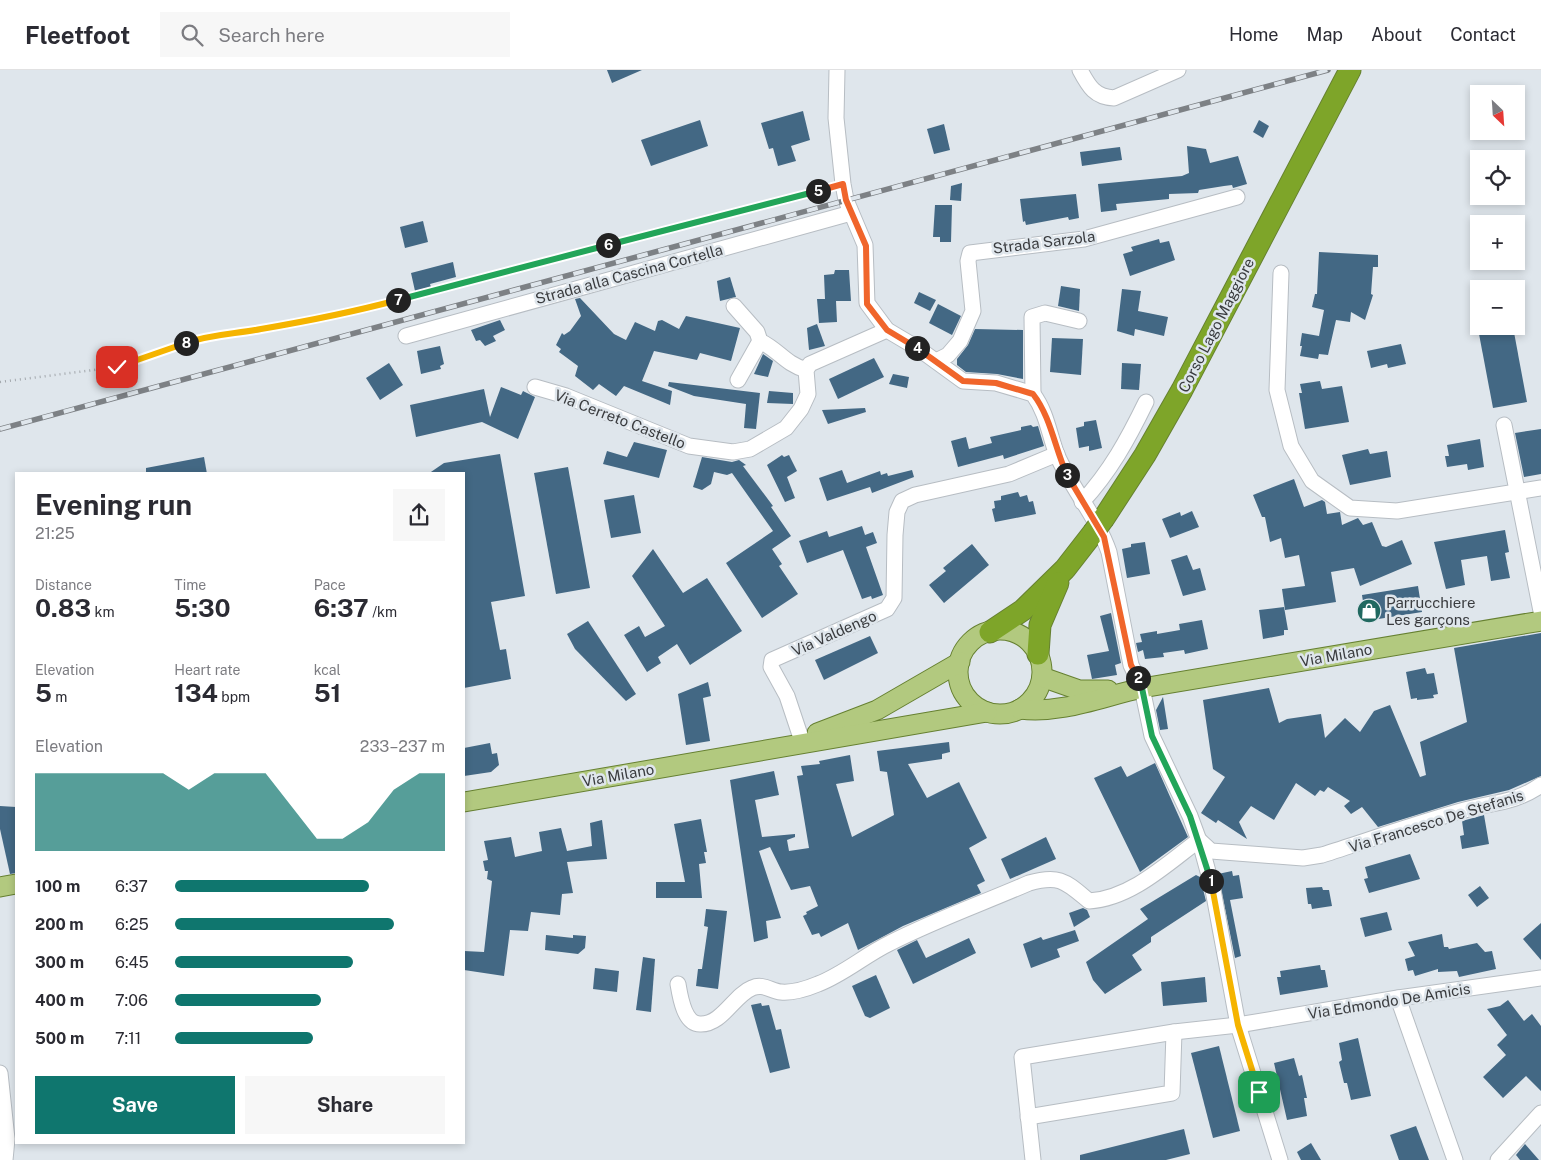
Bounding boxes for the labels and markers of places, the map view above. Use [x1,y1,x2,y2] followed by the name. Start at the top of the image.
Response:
[806,178,830,204] pin: 5
[596,232,620,258] pin: 6
[386,288,410,312] pin: 7
[174,330,198,356] pin: 8
[904,336,930,360] pin: 4
[96,346,138,388] pin
[1054,462,1080,488] pin: 3
[1386,594,1475,628] place label: Parrucchiere Les garçons
[1356,598,1382,624] shop icon: Parrucchiere Les garçons
[1126,666,1150,690] pin: 2
[1198,868,1224,894] pin: 1
[1238,1071,1280,1113] pin

